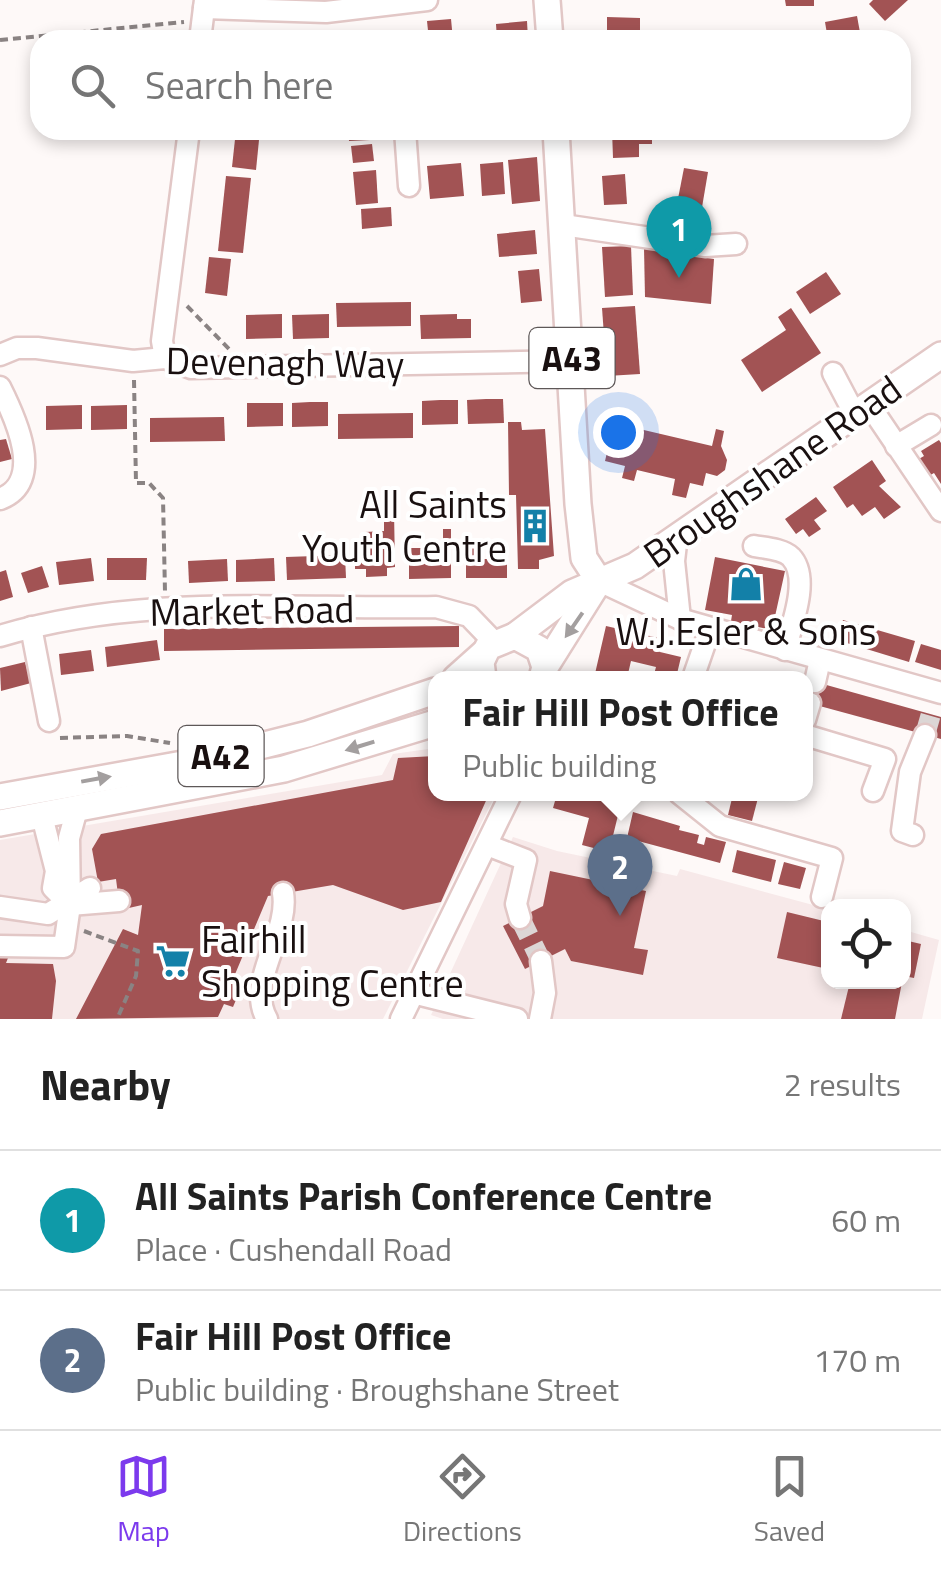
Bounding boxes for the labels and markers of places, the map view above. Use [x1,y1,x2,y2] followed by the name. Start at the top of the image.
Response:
[646,196,712,278] pin: 1
[302,475,507,577] place label: All Saints Youth Centre
[516,507,554,545] building icon: All Saints Youth Centre
[727,565,765,603] shop icon: W.J.Esler & Sons
[615,602,877,660] place label: W.J.Esler & Sons
[588,834,652,916] pin: 2
[201,910,464,1012] place label: Fairhill Shopping Centre
[154,942,192,980] supermarket icon: Fairhill Shopping Centre

